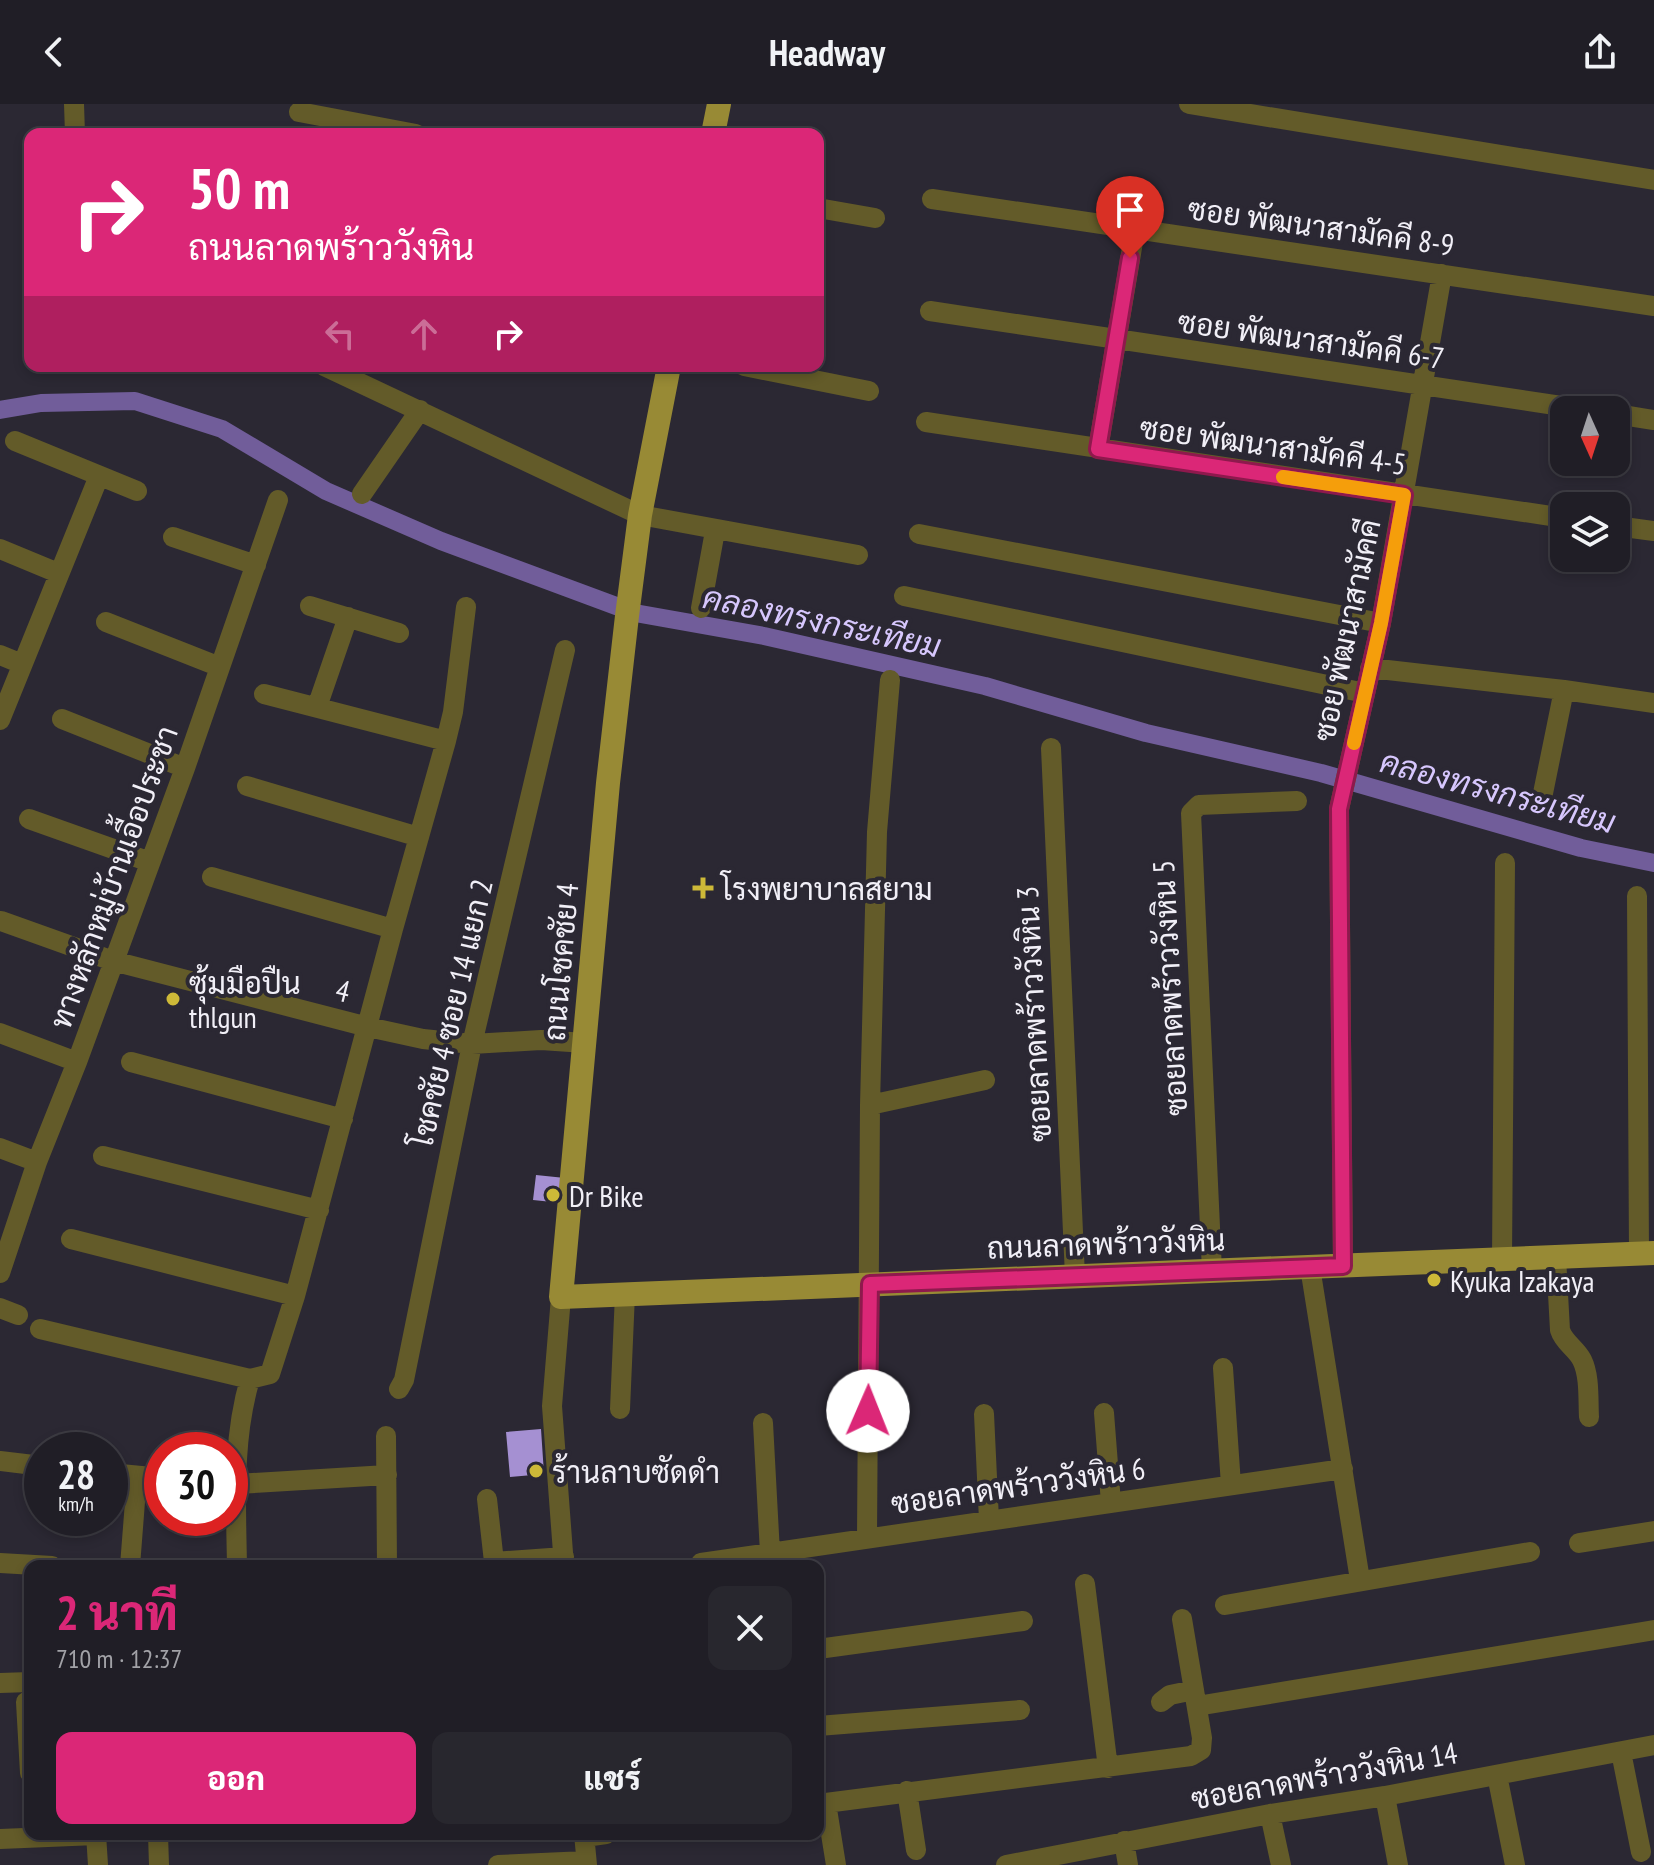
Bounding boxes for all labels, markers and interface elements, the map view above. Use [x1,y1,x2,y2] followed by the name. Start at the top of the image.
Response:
[769,29,885,76] text: Headway
[32,30,76,74] icon: back
[1578,30,1622,74] icon: share
[188,152,290,224] text: 50 m
[56,160,160,264] icon: right
[1096,176,1164,258] pin
[1108,188,1152,232] icon: arrive
[1185,188,1457,264] street label: ซอย พัฒนาสามัคคี 8-9
[188,223,474,270] text: ถนนลาดพร้าววังหิน
[1175,301,1447,377] street label: ซอย พัฒนาสามัคคี 6-7
[318,312,362,356] icon: left
[402,312,446,356] icon: ahead
[486,312,530,356] icon: right
[1550,396,1630,476] north arrow
[1550,396,1630,572] map controls
[1137,407,1409,483] street label: ซอย พัฒนาสามัคคี 4-5
[1550,492,1630,572] button: layers
[1303,515,1389,745] street label: ซอย พัฒนาสามัคคี
[699,575,945,667] water label: คลองทรงกระเทียม
[34,718,188,1035] street label: ทางหลักหมู่บ้านเอื้อประชา
[1376,739,1621,843] water label: คลองทรงกระเทียม
[1143,859,1195,1117] street label: ซอยลาดพร้าววังหิน 5
[719,869,933,908] place label: โรงพยาบาลสยาม
[401,875,501,1153] street label: โชคชัย 4 ซอย 14 แยก 2
[692,877,714,899] marker: โรงพยาบาลสยาม
[534,881,586,1043] street label: ถนนโชคชัย 4
[1007,885,1059,1143] street label: ซอยลาดพร้าววังหิน 3
[189,963,301,1036] place label: ซุ้มมือปืน thlgun
[332,969,354,1011] street label: 4
[164,990,182,1008] marker: ซุ้มมือปืน thlgun
[569,1176,644,1215] place label: Dr Bike
[544,1186,562,1204] marker: Dr Bike
[986,1219,1226,1267] street label: ถนนลาดพร้าววังหิน
[1450,1261,1595,1300] place label: Kyuka Izakaya
[1425,1271,1443,1289] marker: Kyuka Izakaya
[826,1369,910,1453] position arrow
[144,1432,248,1536] speed limit sign: 30
[57,1448,95,1500] text: 28
[889,1448,1147,1522] street label: ซอยลาดพร้าววังหิน 6
[552,1452,720,1491] place label: ร้านลาบซัดดำ
[527,1462,545,1480] marker: ร้านลาบซัดดำ
[58,1491,94,1517] text: km/h
[56,1581,178,1643] text: 2 นาที
[708,1586,792,1670] button: close
[56,1642,182,1675] text: 710 m · 12:37
[56,1732,416,1824] button: ออก
[432,1732,792,1824] button: แชร์
[1188,1732,1460,1818] street label: ซอยลาดพร้าววังหิน 14

